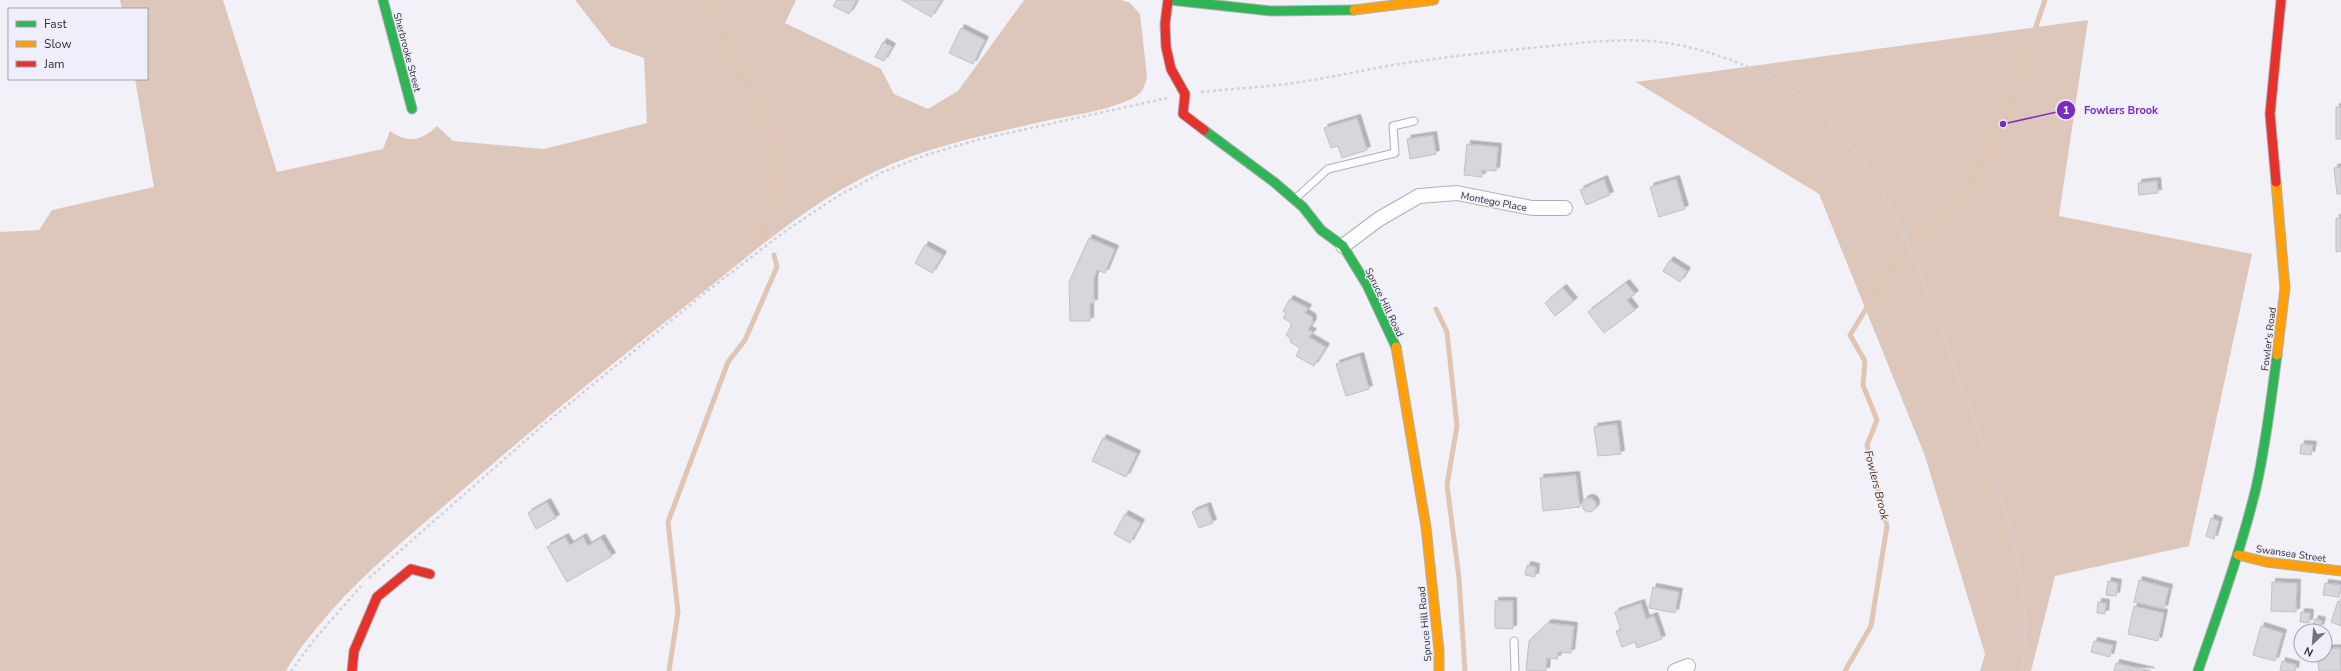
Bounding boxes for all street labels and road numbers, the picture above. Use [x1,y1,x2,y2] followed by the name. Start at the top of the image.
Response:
[390,11,424,94] street label: Sherbrooke Street
[1460,189,1528,215] street label: Montego Place
[1361,266,1407,339] street label: Spruce Hill Road
[2258,306,2280,372] street label: Fowler's Road
[2255,542,2327,566] street label: Swansea Street
[1415,586,1435,662] street label: Spruce Hill Road

